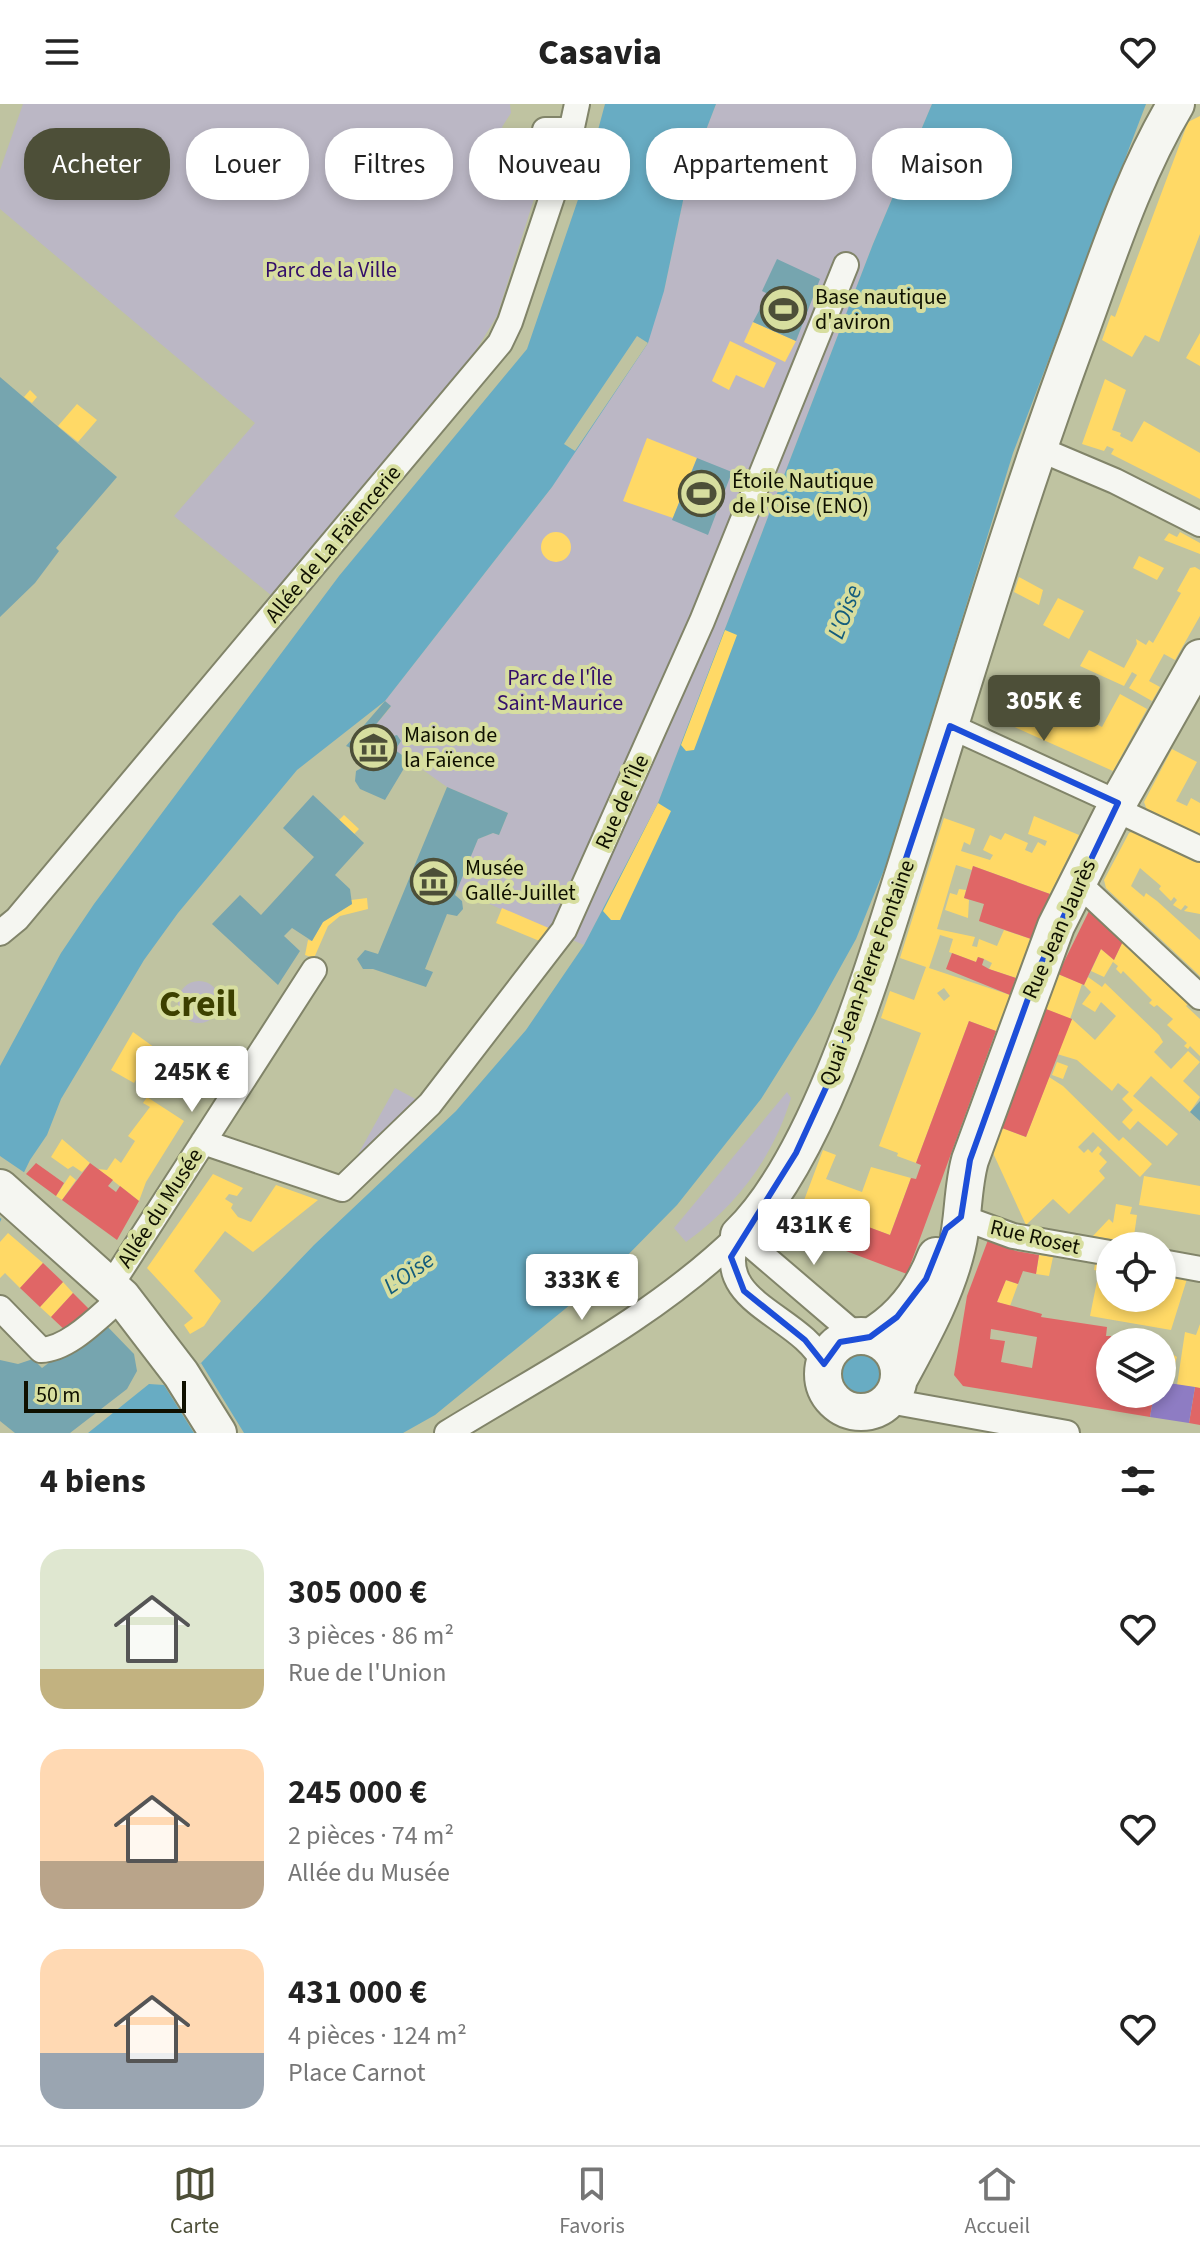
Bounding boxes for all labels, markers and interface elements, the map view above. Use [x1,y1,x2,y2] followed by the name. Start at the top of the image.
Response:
[538,27,662,78] text: Casavia
[40,30,84,74] icon: menu
[1116,30,1160,74] icon: heart
[24,128,170,200] chip: Acheter
[186,128,309,200] chip: Louer
[325,128,453,200] chip: Filtres
[469,128,630,200] chip: Nouveau
[646,128,856,200] chip: Appartement
[872,128,1012,200] chip: Maison
[265,254,397,286] park label: Parc de la Ville
[815,281,947,338] place label: Base nautique d'aviron
[760,286,808,334] sports icon: Base nautique d'aviron
[257,458,409,630] street label: Allée de La Faïencerie
[732,465,874,522] place label: Étoile Nautique de l'Oise (ENO)
[677,470,725,518] sports icon: Étoile Nautique de l'Oise (ENO)
[819,580,871,644] water label: L'Oise
[497,662,623,719] park label: Parc de l'Île Saint-Maurice
[979,675,1109,743] pin: 305K €
[1006,682,1082,719] text: 305K €
[404,719,497,776] place label: Maison de la Faïence
[349,724,397,772] museum icon: Maison de la Faïence
[587,749,657,855] street label: Rue de l'Île
[465,852,576,909] place label: Musée Gallé-Juillet
[1014,854,1104,1004] street label: Rue Jean Jaurès
[811,855,923,1091] street label: Quai Jean-Pierre Fontaine
[410,857,458,905] museum icon: Musée Gallé-Juillet
[159,977,237,1031] district label: Creil
[127,1046,257,1114] pin: 245K €
[154,1053,230,1090] text: 245K €
[109,1142,211,1274] street label: Allée du Musée
[749,1199,879,1267] pin: 431K €
[776,1206,852,1243] text: 431K €
[987,1211,1084,1263] street label: Rue Roset
[1096,1232,1176,1408] map controls
[1096,1232,1176,1312] button: locate
[376,1243,442,1303] water label: L'Oise
[517,1254,647,1322] pin: 333K €
[544,1261,620,1298] text: 333K €
[1096,1328,1176,1408] button: layers
[24,1377,186,1413] scale bar
[36,1379,81,1411] text: 50 m
[40,1457,146,1506] text: 4 biens
[1116,1459,1160,1503] icon: filters
[288,1568,427,1617] text: 305 000 €
[104,1581,200,1677] icon: home
[1116,1607,1160,1651] icon: heart
[288,1617,454,1654] text: 3 pièces · 86 m²
[288,1654,446,1691] text: Rue de l'Union
[288,1768,427,1817] text: 245 000 €
[104,1781,200,1877] icon: home
[1116,1807,1160,1851] icon: heart
[288,1817,454,1854] text: 2 pièces · 74 m²
[288,1854,450,1891] text: Allée du Musée
[288,1968,427,2017] text: 431 000 €
[104,1981,200,2077] icon: home
[1116,2007,1160,2051] icon: heart
[288,2017,467,2054] text: 4 pièces · 124 m²
[288,2054,425,2091] text: Place Carnot
[170,2162,219,2242] tab: Carte
[559,2162,625,2242] tab: Favoris
[965,2162,1030,2242] tab: Accueil

